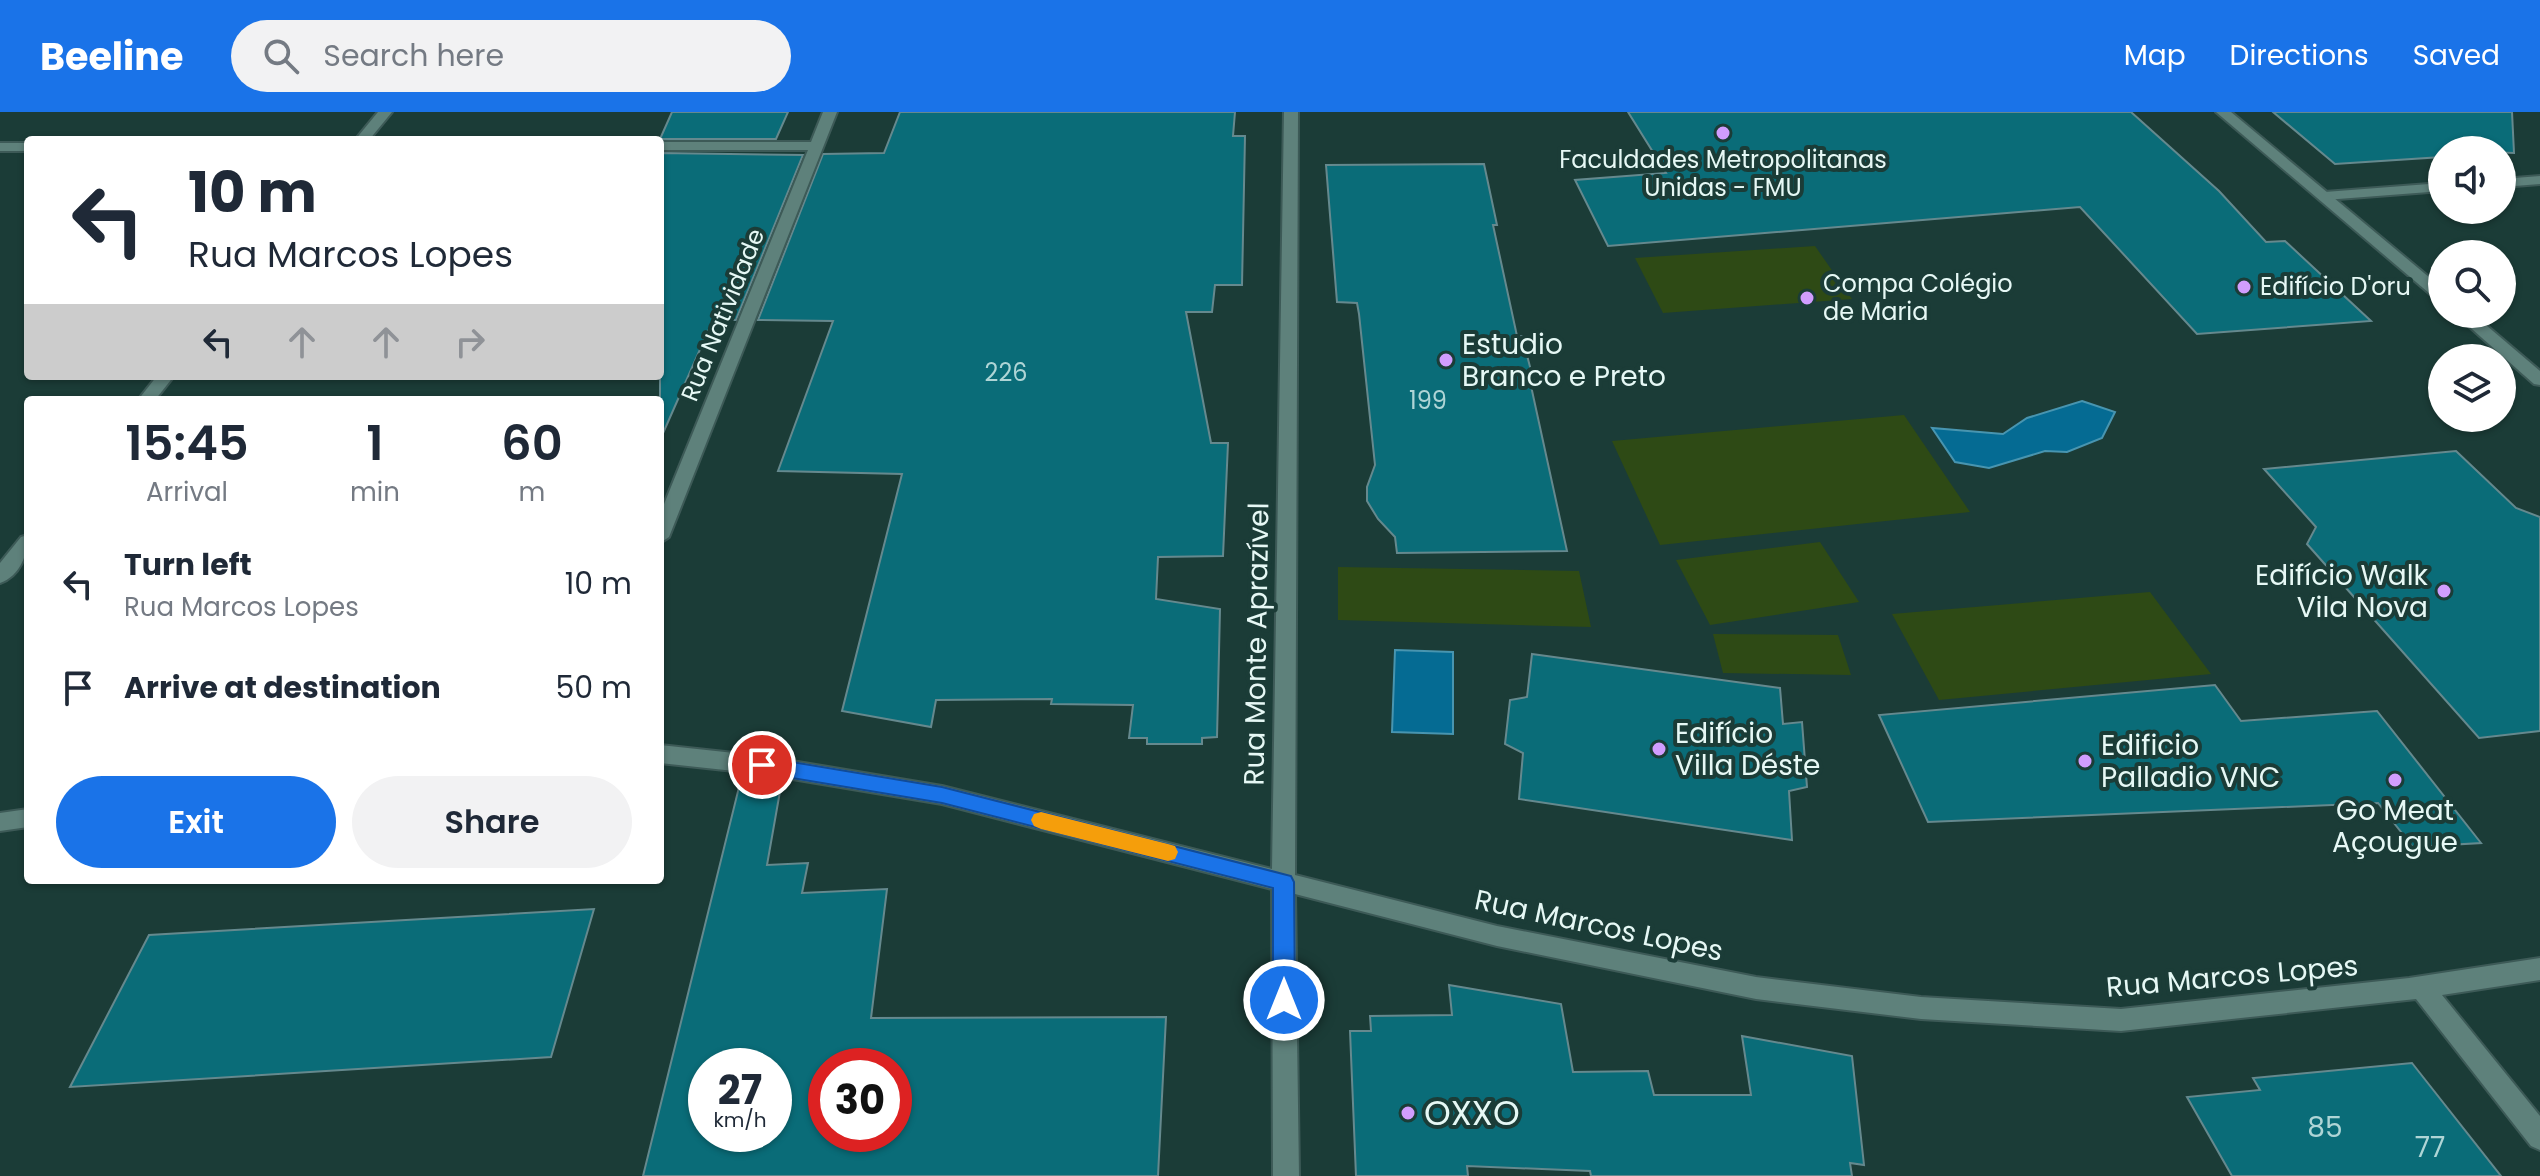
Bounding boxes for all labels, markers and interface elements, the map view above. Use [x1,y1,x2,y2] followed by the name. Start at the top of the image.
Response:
[231,20,791,92] search box
[40,30,183,83] text: Beeline
[259,34,303,78] icon: search
[323,34,504,77] text: Search here
[2124,36,2186,75] text: Map
[2230,36,2369,75] text: Directions
[2413,36,2500,75] text: Saved
[1714,124,1732,142] marker: Faculdades Metropolitanas Unidas - FMU
[2428,136,2516,432] map controls
[2428,136,2516,224] button: sound
[1559,143,1887,204] place label: Faculdades Metropolitanas Unidas - FMU
[188,153,317,232] text: 10 m
[56,168,160,272] icon: left
[673,224,772,406] street label: Rua Natividade
[188,229,513,280] text: Rua Marcos Lopes
[2428,240,2516,328] button: search
[1823,267,2013,328] place label: Compa Colégio de Maria
[2260,270,2411,303] place label: Edifício D'oru
[2235,278,2253,296] marker: Edifício D'oru
[1798,289,1816,307] marker: Compa Colégio de Maria
[196,320,240,364] icon: left
[280,320,324,364] icon: ahead
[364,320,408,364] icon: ahead
[448,320,492,364] icon: right
[1462,325,1666,396] place label: Estudio Branco e Preto
[2428,344,2516,432] button: layers
[1437,351,1455,369] marker: Estudio Branco e Preto
[985,356,1027,389] house number: 226
[1409,384,1447,417] house number: 199
[125,410,249,477] text: 15:45
[366,410,384,477] text: 1
[501,410,563,477] text: 60
[146,474,228,510] text: Arrival
[350,474,400,510] text: min
[519,474,545,510] text: m
[1235,502,1278,786] street label: Rua Monte Aprazível
[124,543,252,586] text: Turn left
[2255,556,2429,627] place label: Edifício Walk Vila Nova
[56,562,100,606] icon: left
[565,562,632,605] text: 10 m
[2435,582,2453,600] marker: Edifício Walk Vila Nova
[124,589,359,625] text: Rua Marcos Lopes
[56,666,100,710] icon: arrive
[124,666,441,709] text: Arrive at destination
[555,666,632,709] text: 50 m
[1675,714,1820,785] place label: Edifício Villa Déste
[2101,726,2280,797] place label: Edificio Palladio VNC
[728,731,796,799] pin
[1650,740,1668,758] marker: Edifício Villa Déste
[740,743,784,787] icon: arrive
[2076,752,2094,770] marker: Edificio Palladio VNC
[2386,771,2404,789] marker: Go Meat Açougue
[56,776,336,868] button: Exit
[352,776,632,868] button: Share
[2332,791,2458,862] place label: Go Meat Açougue
[1471,880,1727,971] street label: Rua Marcos Lopes
[2104,946,2360,1007] street label: Rua Marcos Lopes
[1242,958,1326,1042] position arrow
[808,1048,912,1152] speed limit sign: 30
[718,1062,762,1118] text: 27
[1424,1089,1520,1137] place label: OXXO
[1399,1104,1417,1122] marker: OXXO
[713,1106,767,1134] text: km/h
[2307,1108,2343,1147] house number: 85
[2415,1128,2445,1167] house number: 77

